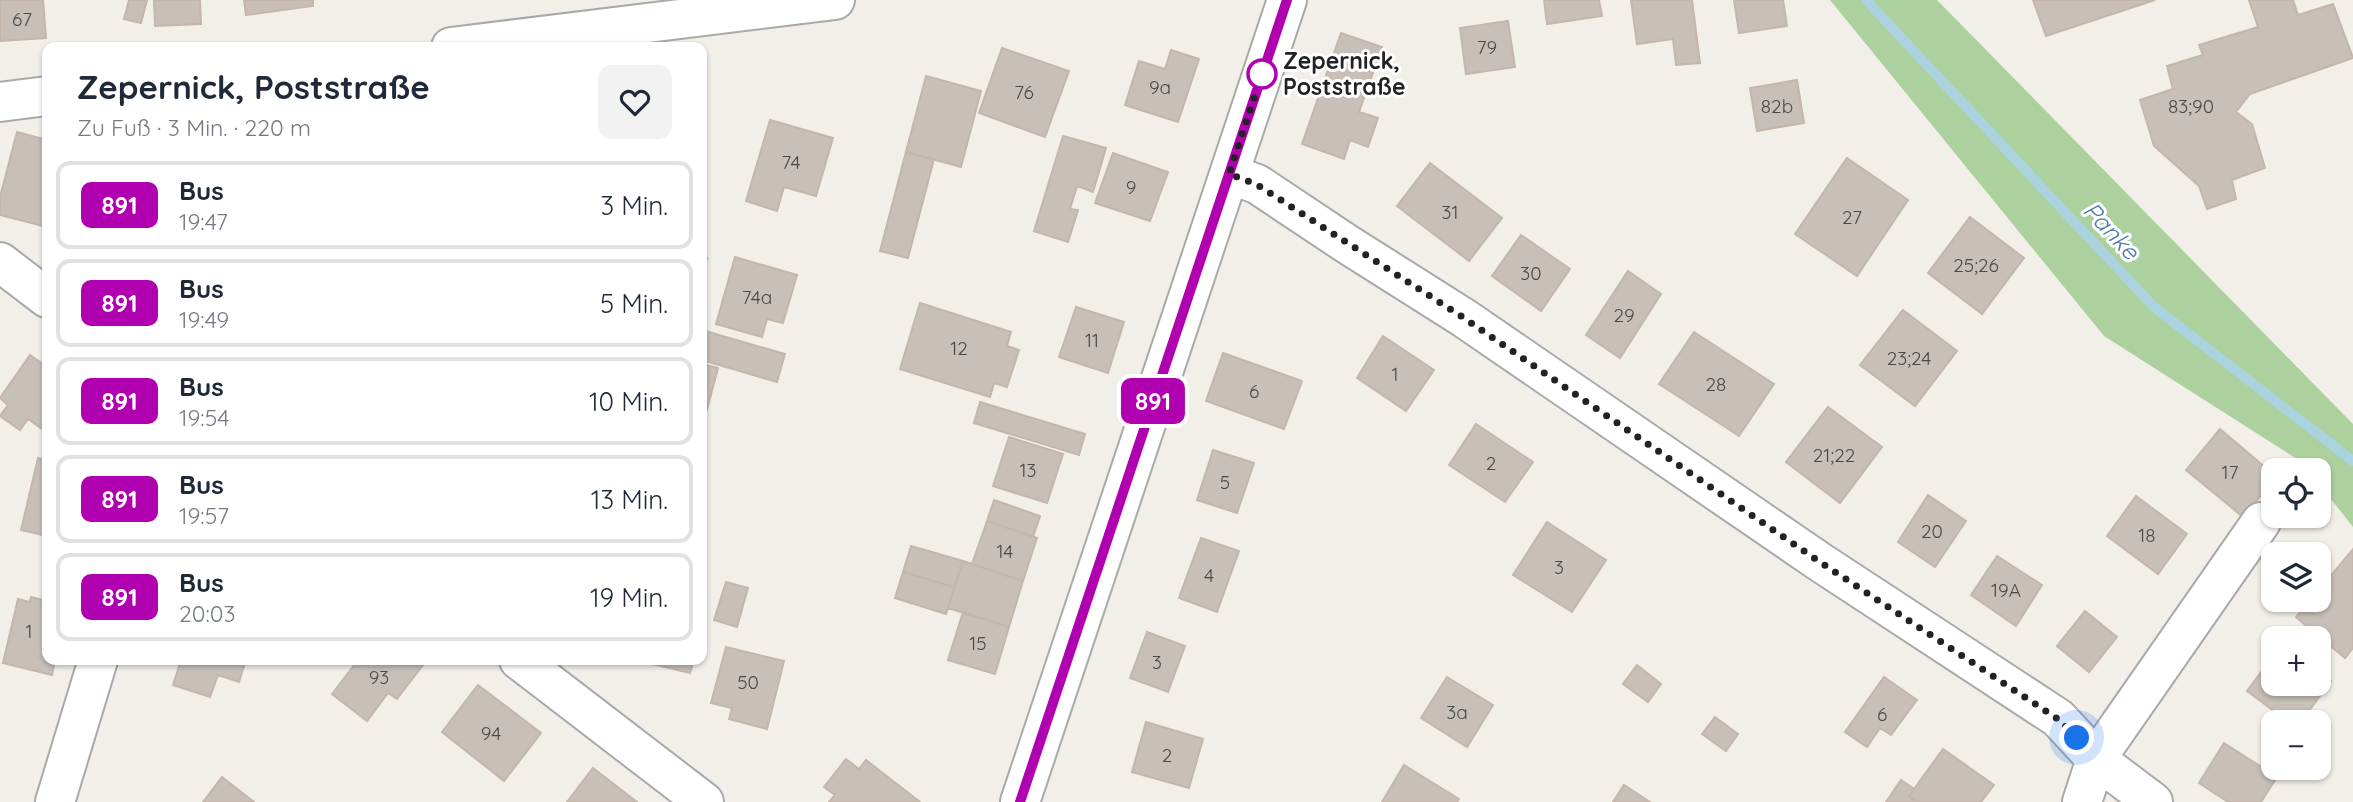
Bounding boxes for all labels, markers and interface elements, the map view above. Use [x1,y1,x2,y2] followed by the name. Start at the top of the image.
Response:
[12,7,32,31] house number: 67
[1477,35,1497,59] house number: 79
[1283,46,1406,101] place label: Zepernick, Poststraße
[1247,59,1277,89] marker: Zepernick, Poststraße
[598,65,672,139] button: heart
[77,66,430,107] text: Zepernick, Poststraße
[1149,75,1171,99] house number: 9a
[1014,80,1034,104] house number: 76
[1761,94,1793,118] house number: 82b
[2168,94,2214,118] house number: 83;90
[77,113,311,142] text: Zu Fuß · 3 Min. · 220 m
[781,150,801,174] house number: 74
[179,174,224,207] text: Bus
[1126,175,1136,199] house number: 9
[600,189,668,222] text: 3 Min.
[101,190,138,220] text: 891
[2077,195,2147,267] water label: Panke
[1442,200,1459,224] house number: 31
[1842,205,1862,229] house number: 27
[179,207,228,236] text: 19:47
[1953,253,1999,277] house number: 25;26
[1520,261,1542,285] house number: 30
[179,272,224,305] text: Bus
[742,285,772,309] house number: 74a
[600,287,668,320] text: 5 Min.
[101,288,138,318] text: 891
[1613,303,1635,327] house number: 29
[179,305,229,334] text: 19:49
[1085,328,1099,352] house number: 11
[950,336,968,360] house number: 12
[1887,346,1931,370] house number: 23;24
[1391,362,1399,386] house number: 1
[179,370,224,403] text: Bus
[1706,372,1726,396] house number: 28
[1113,378,1193,424] line badge: 891
[1249,379,1259,403] house number: 6
[589,385,668,418] text: 10 Min.
[101,386,138,416] text: 891
[1135,386,1171,416] text: 891
[179,403,229,432] text: 19:54
[1813,443,1855,467] house number: 21;22
[1486,451,1496,475] house number: 2
[1020,458,1037,482] house number: 13
[2261,458,2331,780] map controls
[2261,458,2331,528] button: locate
[2222,460,2239,484] house number: 17
[179,468,224,501] text: Bus
[1220,470,1230,494] house number: 5
[591,483,668,516] text: 13 Min.
[101,484,138,514] text: 891
[179,501,229,530] text: 19:57
[1921,519,1943,543] house number: 20
[2138,523,2156,547] house number: 18
[997,539,1013,563] house number: 14
[2261,542,2331,612] button: layers
[1554,555,1564,579] house number: 3
[1204,563,1214,587] house number: 4
[179,566,224,599] text: Bus
[1991,578,2021,602] house number: 19A
[590,581,668,614] text: 19 Min.
[101,582,138,612] text: 891
[179,599,235,628] text: 20:03
[25,619,33,643] house number: 1
[2261,626,2331,696] button: +
[969,631,987,655] house number: 15
[1152,650,1162,674] house number: 3
[369,665,389,689] house number: 93
[737,670,759,694] house number: 50
[1446,700,1468,724] house number: 3a
[1877,702,1887,726] house number: 6
[2261,710,2331,780] button: −
[2059,720,2094,755] your location
[481,721,501,745] house number: 94
[1162,743,1172,767] house number: 2

